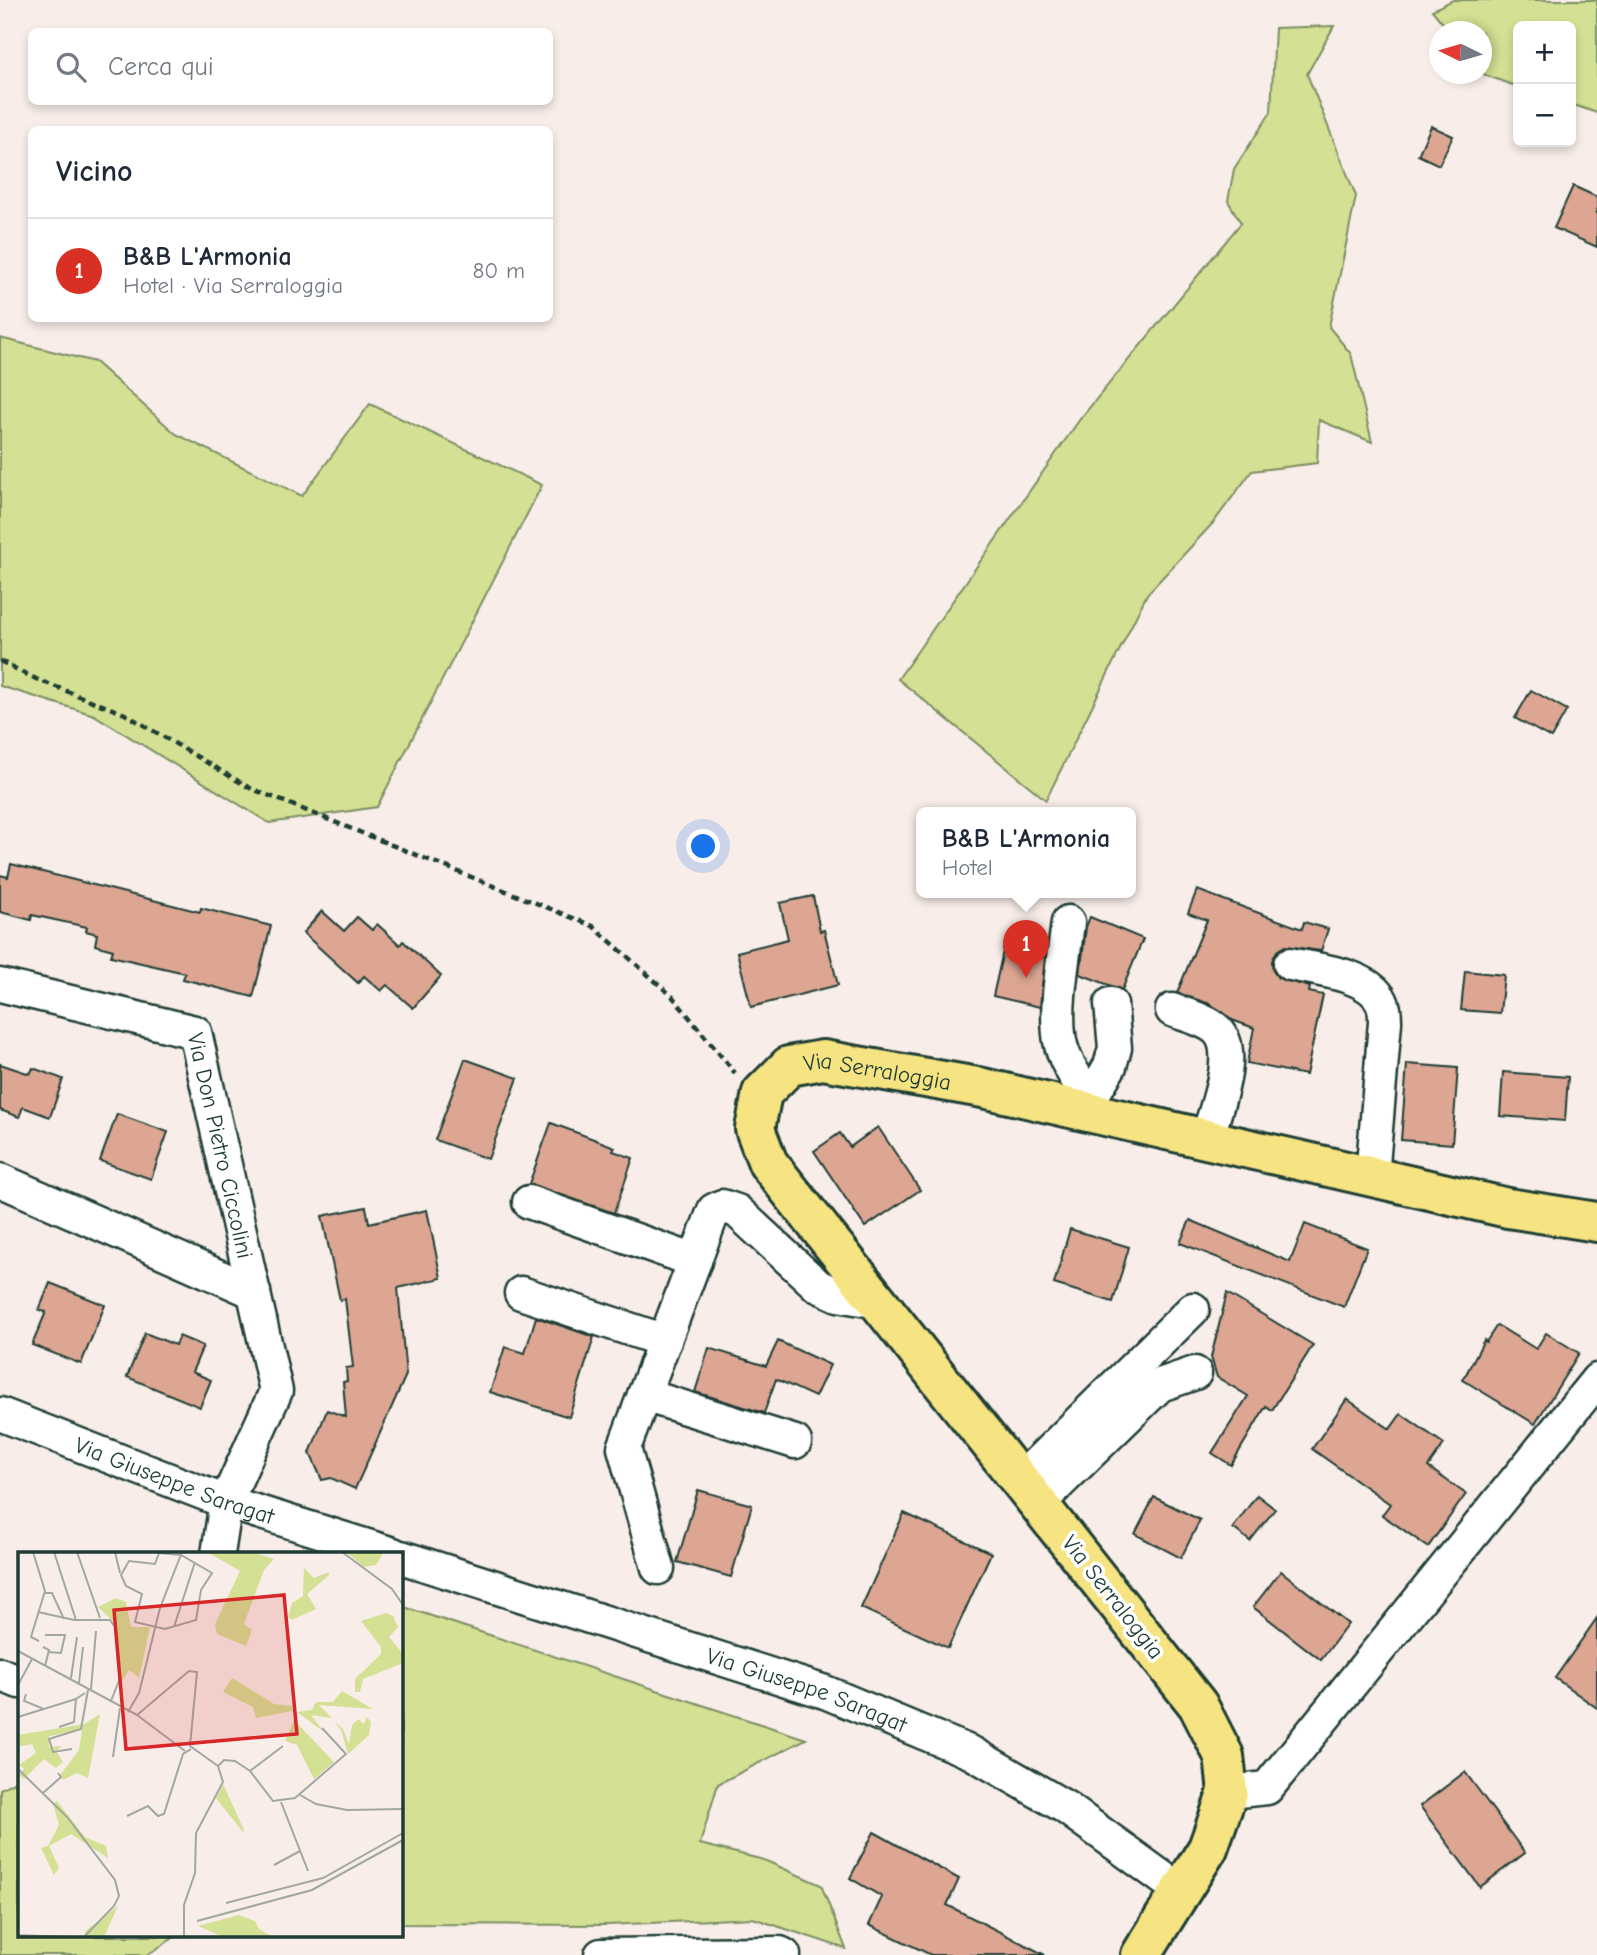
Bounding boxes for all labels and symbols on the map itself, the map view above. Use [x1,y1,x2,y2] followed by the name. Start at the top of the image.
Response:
[1429,21,1492,84] north arrow
[686,829,720,863] your location
[1003,920,1049,978] pin: 1
[182,1030,259,1261] street label: Via Don Pietro Ciccolini
[801,1046,953,1096] street label: Via Serraloggia
[71,1431,279,1530] street label: Via Giuseppe Saragat
[1056,1530,1170,1664] street label: Via Serraloggia
[18,1552,402,1938] inset map
[703,1642,912,1739] street label: Via Giuseppe Saragat

